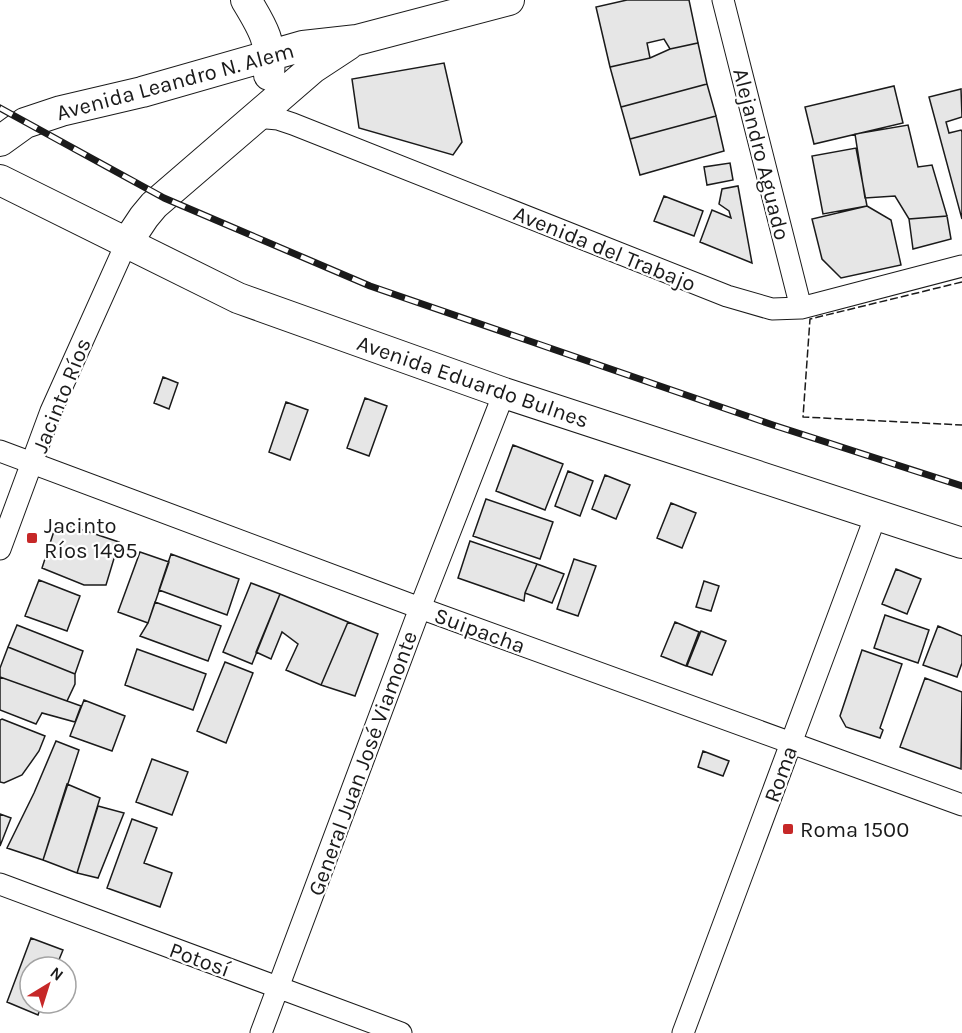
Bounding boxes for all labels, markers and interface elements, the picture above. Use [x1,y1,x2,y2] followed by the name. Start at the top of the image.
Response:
[54,38,297,126] street label: Avenida Leandro N. Alem
[727,66,795,243] street label: Alejandro Aguado
[510,201,699,297] street label: Avenida del Trabajo
[354,330,592,434] street label: Avenida Eduardo Bulnes
[27,334,97,456] street label: Jacinto Ríos
[44,513,138,564] place label: Jacinto Ríos 1495
[25,531,39,545] marker: Jacinto Ríos 1495
[431,602,529,659] street label: Suipacha
[303,627,423,899] street label: General Juan José Viamonte
[759,743,803,806] street label: Roma
[800,817,909,843] place label: Roma 1500
[781,822,795,836] marker: Roma 1500
[166,937,234,983] street label: Potosí
[18,955,78,1015] north arrow
[47,963,67,985] text: N

